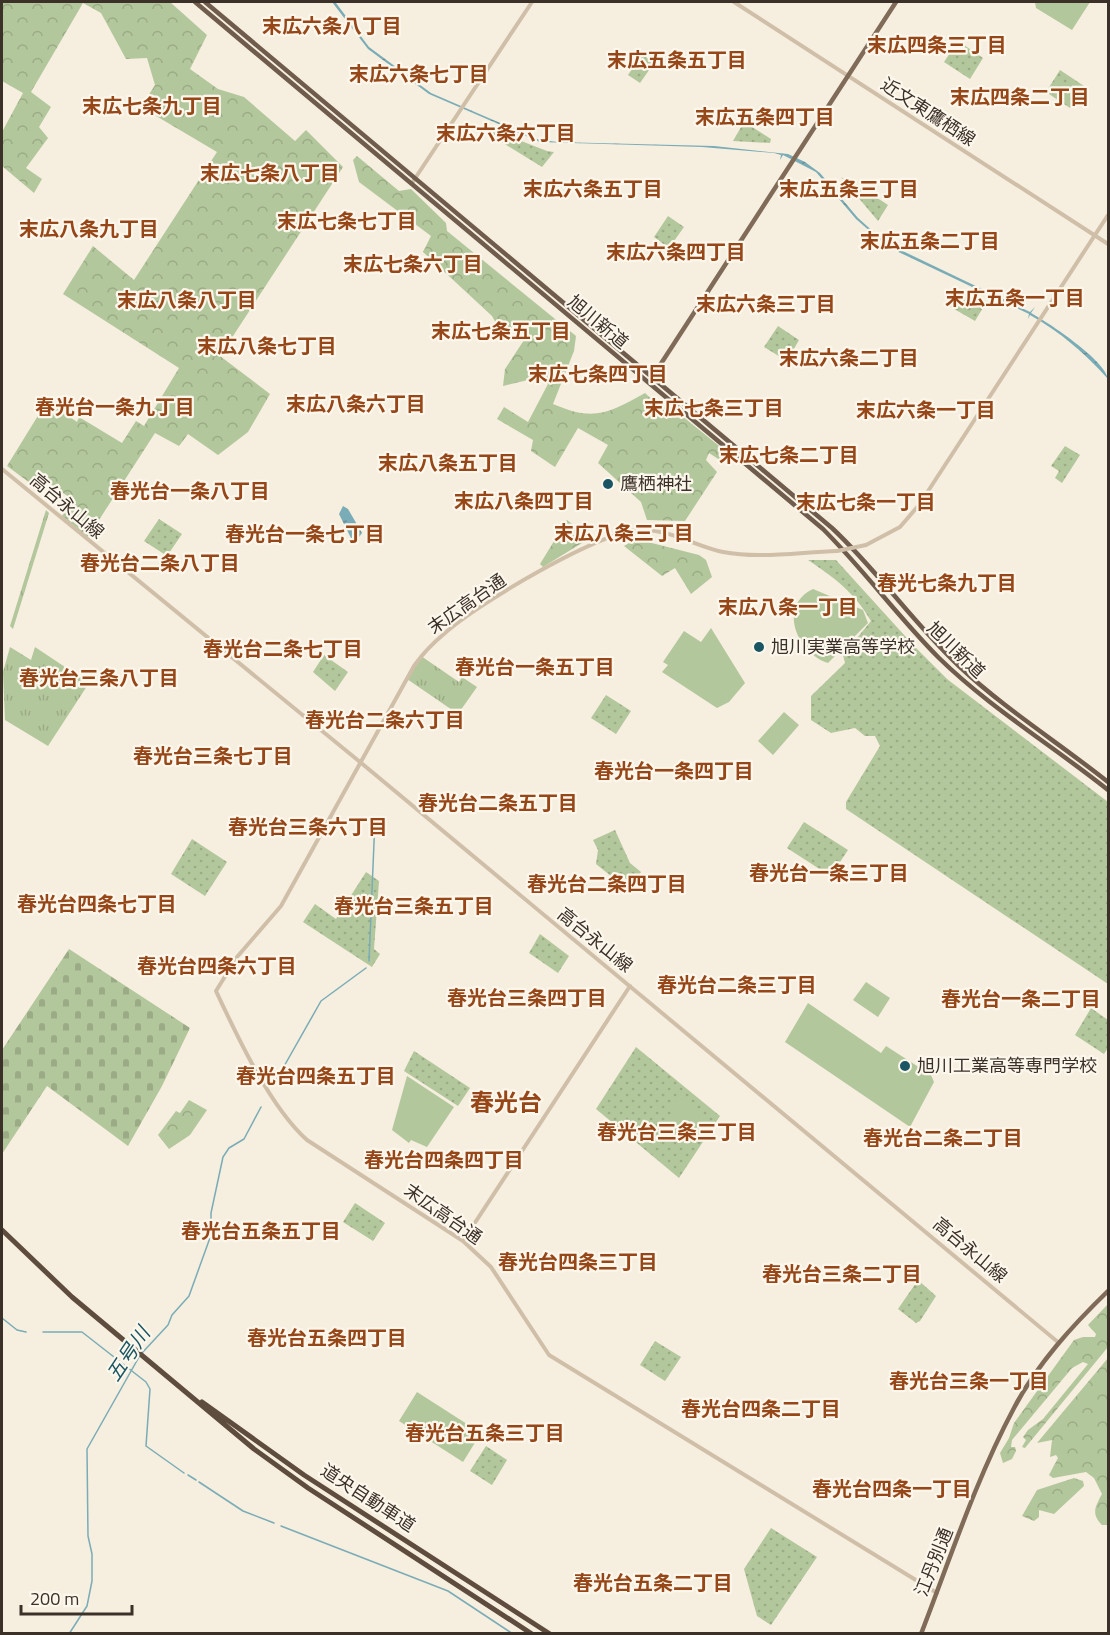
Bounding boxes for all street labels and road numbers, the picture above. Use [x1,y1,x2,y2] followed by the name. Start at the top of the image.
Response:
[876,71,981,152] street label: 近文東鷹栖線
[562,288,635,355] street label: 旭川新道
[24,466,110,545] street label: 高台永山線
[422,567,511,640] street label: 末広高台通
[921,615,992,684] street label: 旭川新道
[552,901,639,978] street label: 高台永山線
[399,1177,488,1250] street label: 末広高台通
[927,1210,1013,1289] street label: 高台永山線
[316,1457,421,1538] street label: 道央自動車道
[908,1523,960,1600] street label: 江丹別通

